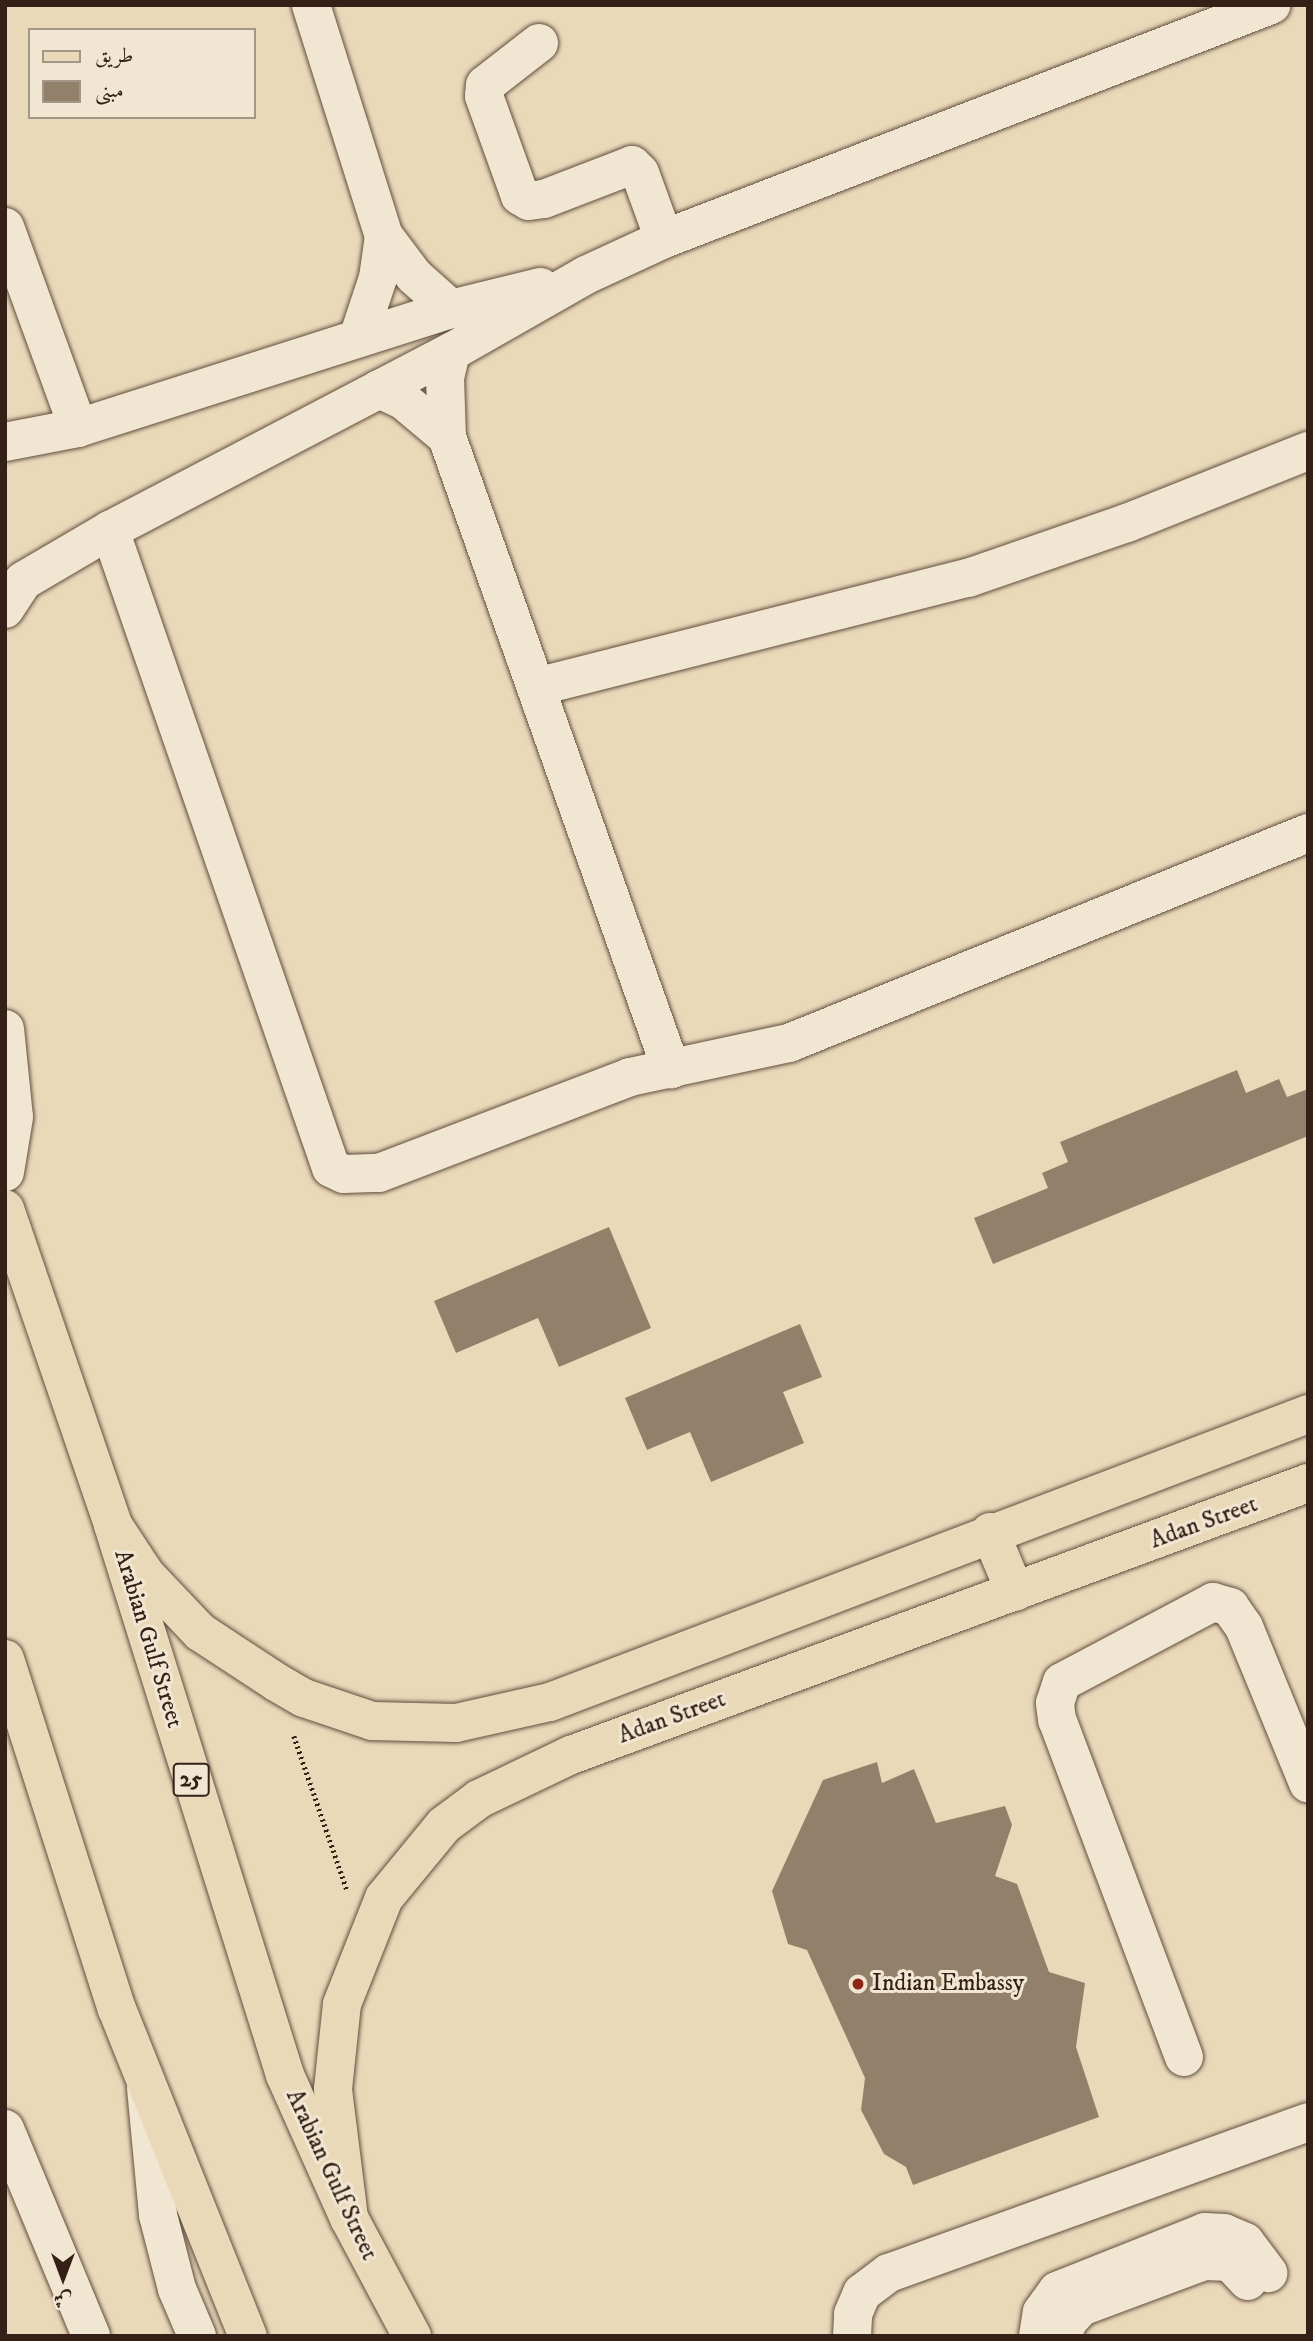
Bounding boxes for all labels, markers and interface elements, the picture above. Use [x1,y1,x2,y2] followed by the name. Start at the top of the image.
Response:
[28,28,256,119] legend
[95,43,133,69] text: طريق
[95,78,124,104] text: مبنى
[1146,1490,1262,1556] street label: Adan Street
[107,1546,189,1732] street label: Arabian Gulf Street
[614,1685,730,1751] street label: Adan Street
[172,1760,210,1800] road number: 25
[872,1970,1024,1998] place label: Indian Embassy
[850,1976,866,1992] marker: Indian Embassy
[279,2085,383,2265] street label: Arabian Gulf Street
[28,2243,98,2313] north arrow
[54,2288,72,2311] text: ش

